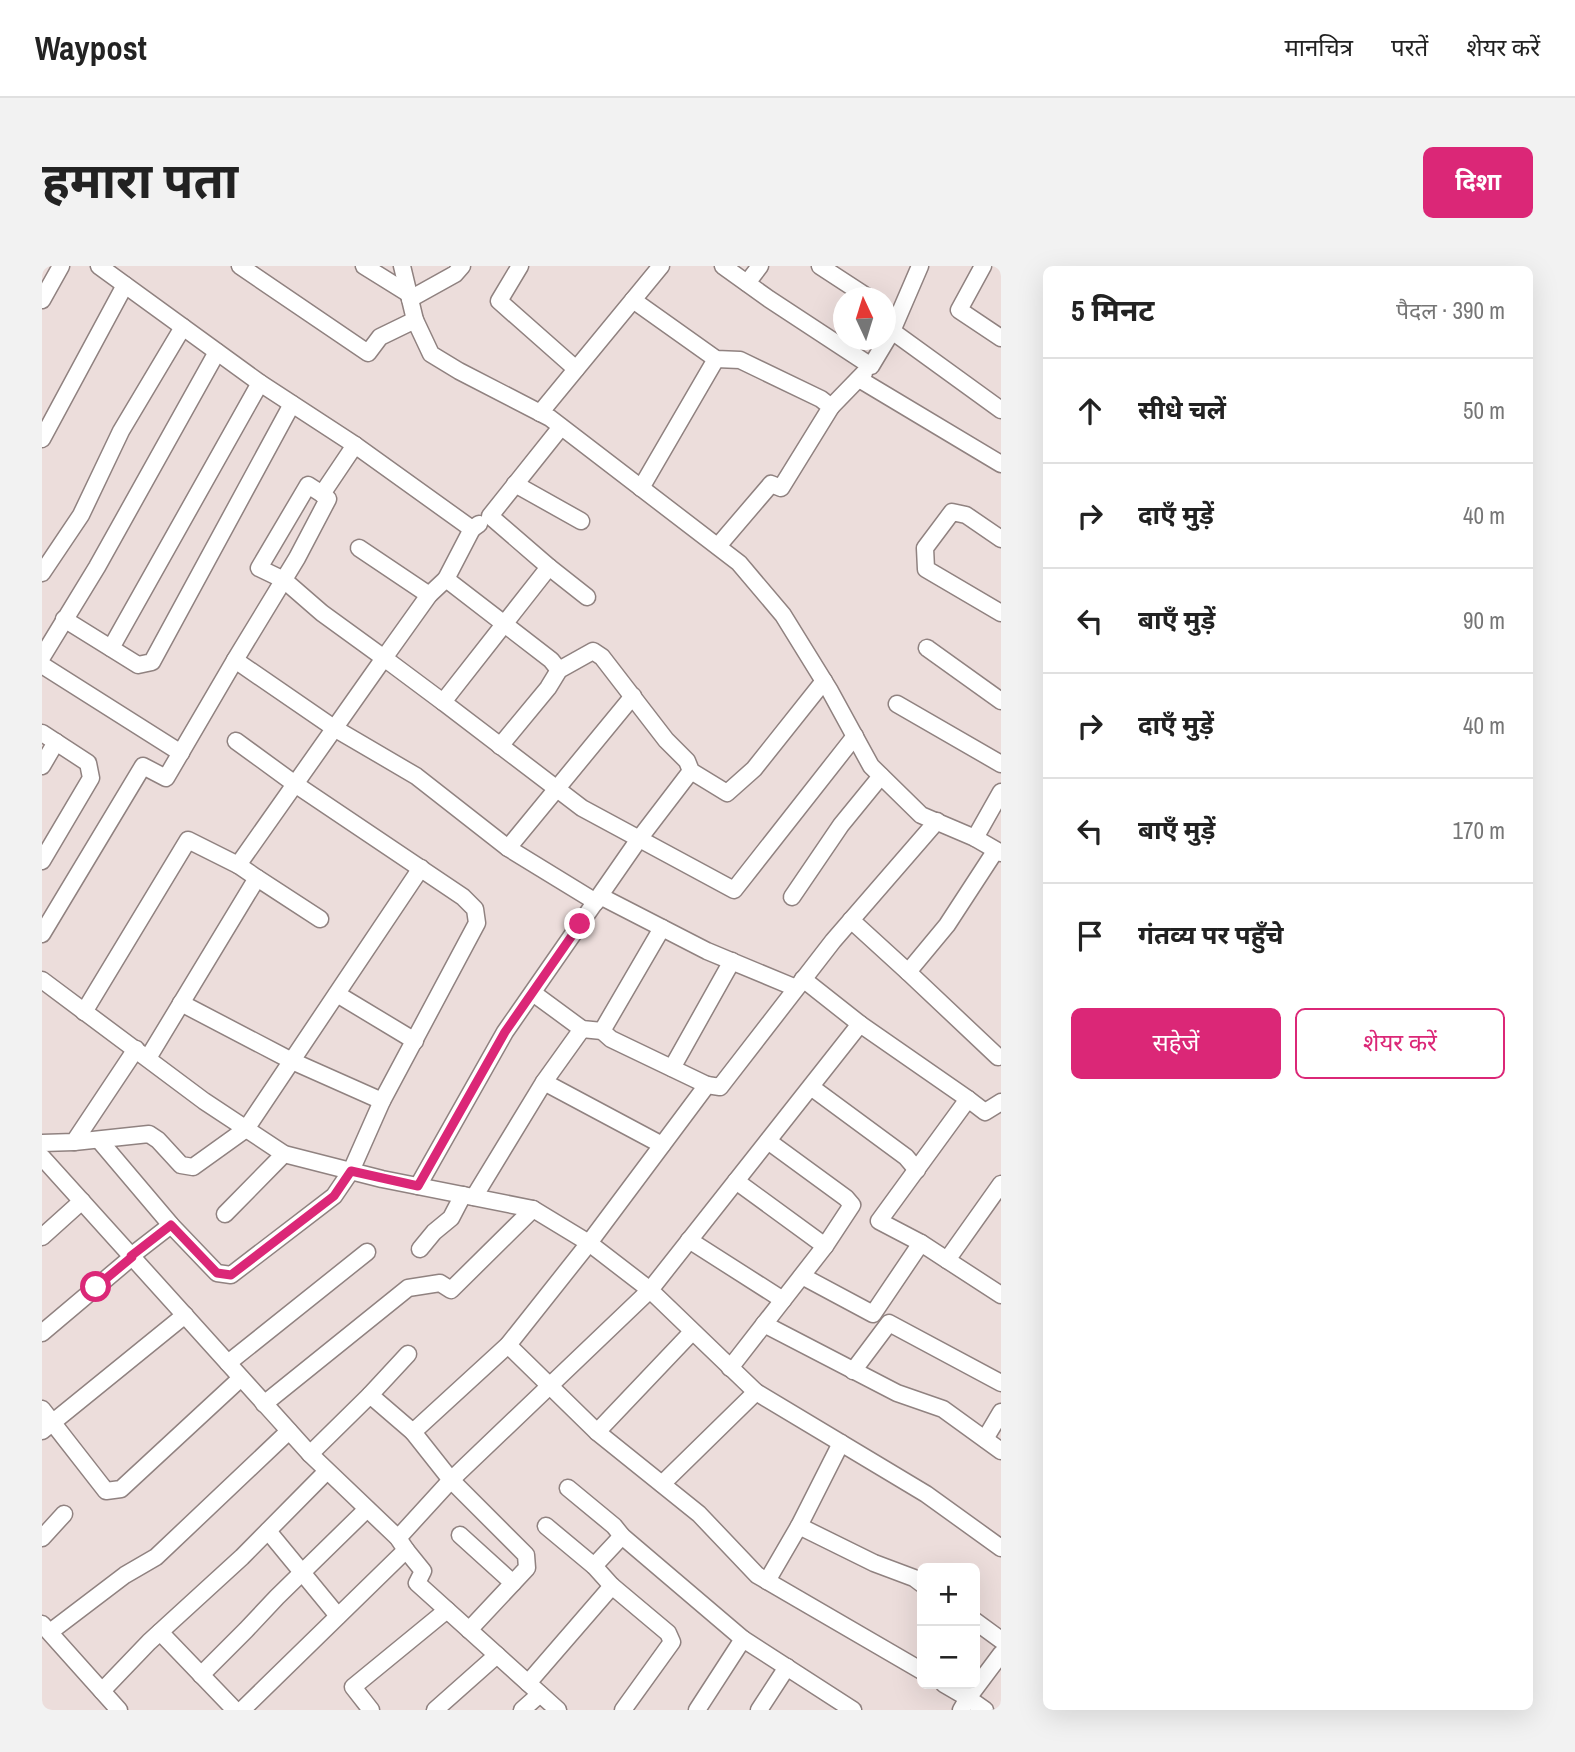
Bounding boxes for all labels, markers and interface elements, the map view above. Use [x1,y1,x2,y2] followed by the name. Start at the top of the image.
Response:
[35,26,147,70] text: Waypost
[1284,31,1353,63] text: मानचित्र
[1391,31,1428,63] text: परतें
[1466,31,1540,63] text: शेयर करें
[42,147,238,213] text: हमारा पता
[1423,147,1533,218] button: दिशा
[833,287,896,350] north arrow
[1071,290,1155,330] text: 5 मिनट
[1396,295,1505,326] text: पैदल · 390 m
[1071,392,1109,430] icon: ahead
[1138,392,1226,427] text: सीधे चलें
[1463,395,1505,426] text: 50 m
[1071,497,1109,535] icon: right
[1138,497,1214,532] text: दाएँ मुड़ें
[1463,500,1505,531] text: 40 m
[1071,602,1109,640] icon: left
[1138,602,1215,637] text: बाएँ मुड़ें
[1463,605,1505,636] text: 90 m
[1071,707,1109,745] icon: right
[1138,707,1214,742] text: दाएँ मुड़ें
[1463,710,1505,741] text: 40 m
[1071,812,1109,850] icon: left
[1138,812,1215,847] text: बाएँ मुड़ें
[1453,815,1505,846] text: 170 m
[564,908,595,939] route end
[1071,917,1109,955] icon: arrive
[1138,917,1284,952] text: गंतव्य पर पहुँचे
[1071,1008,1281,1079] button: सहेजें
[1295,1008,1505,1079] button: शेयर करें
[80,1271,111,1302] route start
[917,1563,980,1689] map controls
[917,1563,980,1626] button: +
[917,1626,980,1689] button: −

